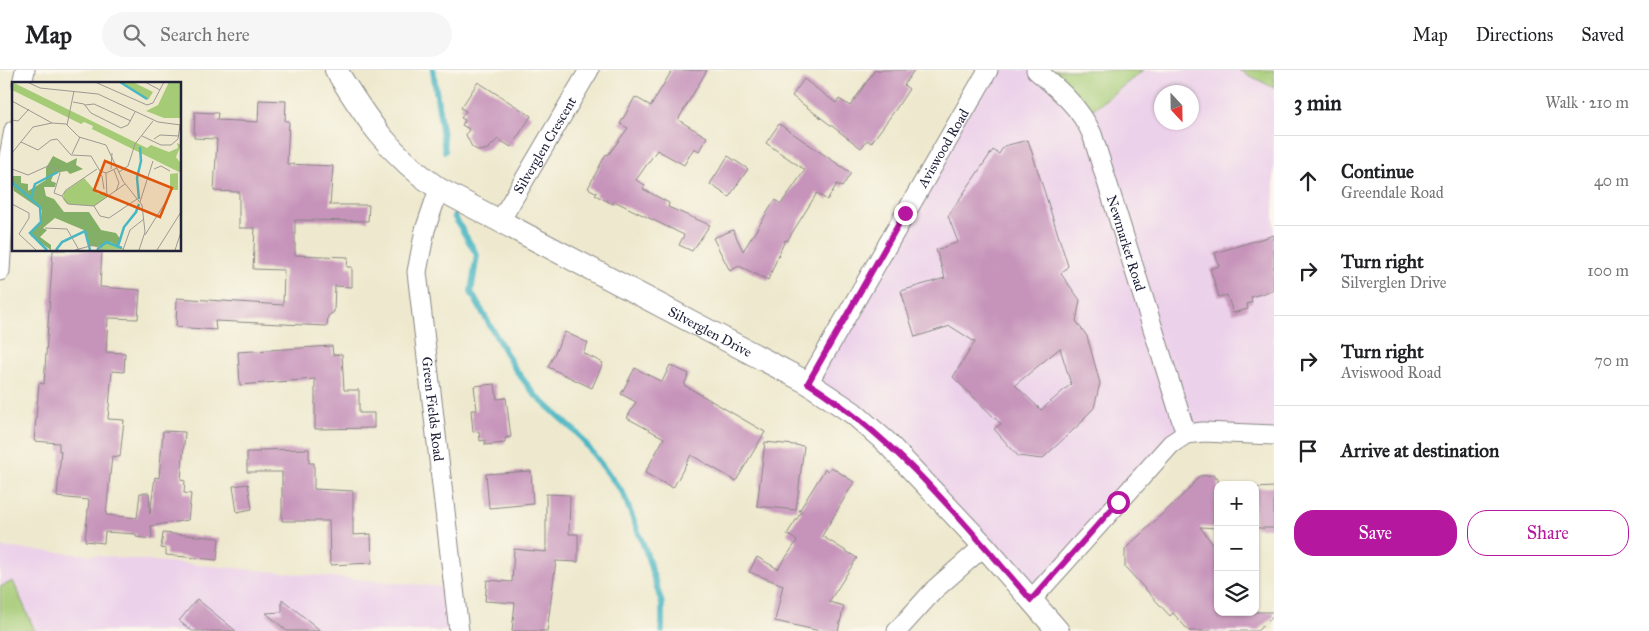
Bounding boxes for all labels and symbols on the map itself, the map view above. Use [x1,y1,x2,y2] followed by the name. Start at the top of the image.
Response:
[12,82,181,251] inset map
[1154,85,1199,130] north arrow
[509,94,580,197] street label: Silverglen Crescent
[913,106,972,191] street label: Aviswood Road
[1103,193,1149,293] street label: Newmarket Road
[894,202,917,225] route end
[665,303,755,361] street label: Silverglen Drive
[418,356,448,462] street label: Green Fields Road
[1107,491,1130,514] route start

